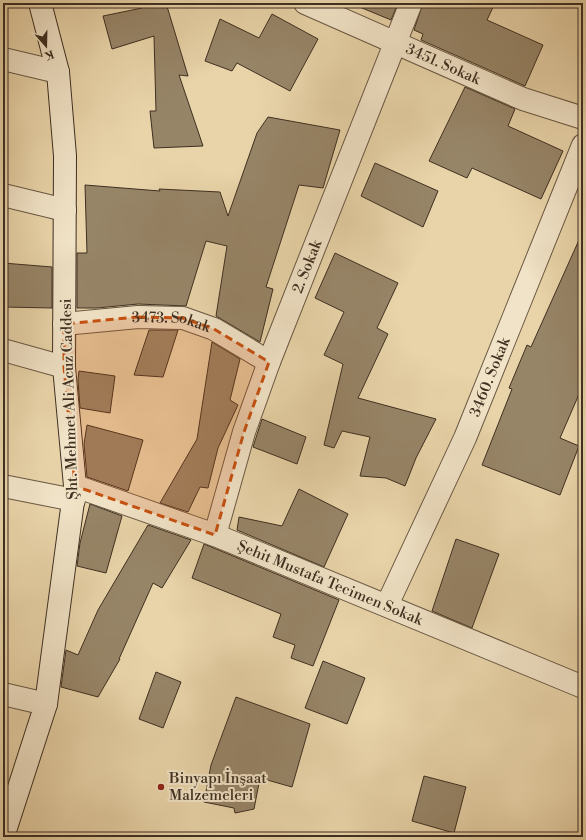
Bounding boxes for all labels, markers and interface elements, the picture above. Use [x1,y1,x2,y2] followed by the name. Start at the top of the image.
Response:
[26,26,66,66] north arrow
[403,40,484,90] street label: 3451. Sokak
[41,46,56,63] text: K
[288,236,327,296] street label: 2. Sokak
[56,298,83,500] street label: Şht. Mehmet Ali Acuz Caddesi
[131,308,214,337] street label: 3473. Sokak
[466,334,515,420] street label: 3460. Sokak
[234,536,427,630] street label: Şehit Mustafa Tecimen Sokak
[168,768,267,805] place label: Binyapı İnşaat Malzemeleri
[156,782,166,792] marker: Binyapı İnşaat Malzemeleri

